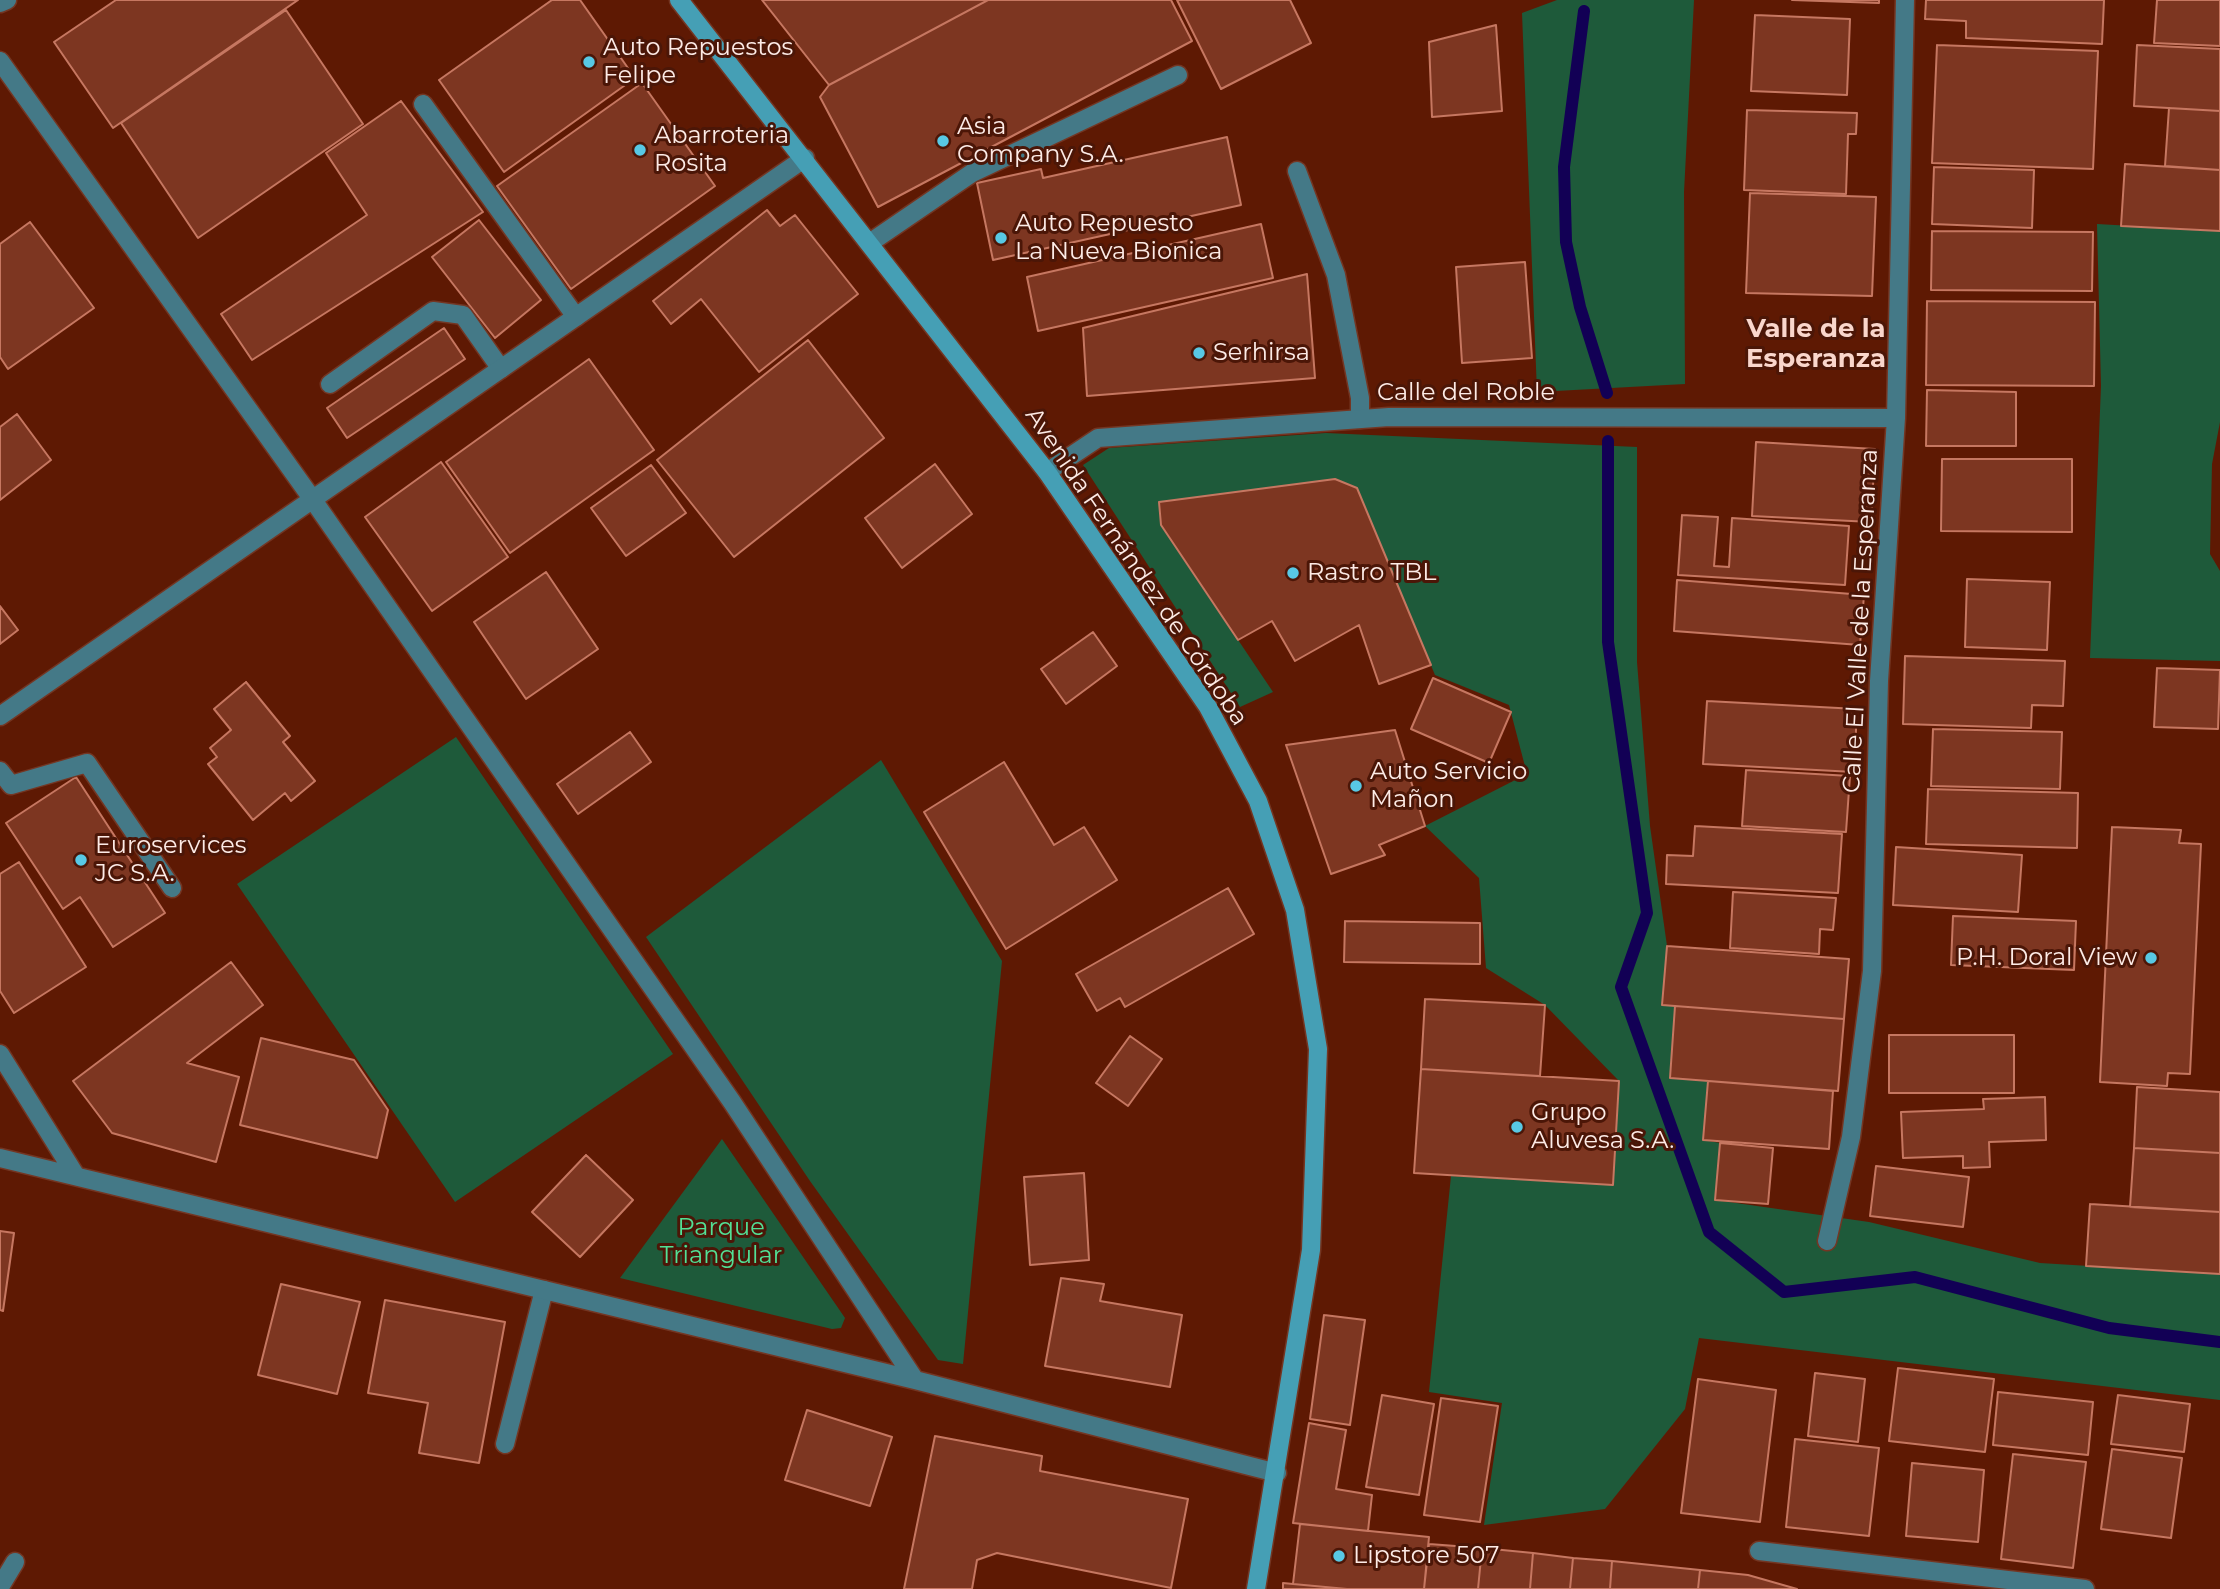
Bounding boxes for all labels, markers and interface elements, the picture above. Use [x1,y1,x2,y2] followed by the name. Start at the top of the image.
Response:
[603,34,793,90] place label: Auto Repuestos Felipe
[581,54,597,70] marker: Auto Repuestos Felipe
[957,113,1124,169] place label: Asia Company S.A.
[654,122,789,178] place label: Abarroteria Rosita
[935,133,951,149] marker: Asia Company S.A.
[632,142,648,158] marker: Abarroteria Rosita
[1015,210,1222,266] place label: Auto Repuesto La Nueva Bionica
[993,230,1009,246] marker: Auto Repuesto La Nueva Bionica
[1746,313,1886,374] district label: Valle de la Esperanza
[1213,339,1310,367] place label: Serhirsa
[1191,345,1207,361] marker: Serhirsa
[1377,379,1555,407] street label: Calle del Roble
[1019,403,1253,731] street label: Avenida Fernández de Córdoba
[1838,448,1884,794] street label: Calle El Valle de la Esperanza
[1307,559,1437,587] place label: Rastro TBL
[1285,565,1301,581] marker: Rastro TBL
[1370,758,1527,814] place label: Auto Servicio Mañon
[1348,778,1364,794] marker: Auto Servicio Mañon
[95,832,247,888] place label: Euroservices JC S.A.
[73,852,89,868] marker: Euroservices JC S.A.
[1956,944,2137,972] place label: P.H. Doral View
[2143,950,2159,966] marker: P.H. Doral View
[1531,1099,1674,1155] place label: Grupo Aluvesa S.A.
[1509,1119,1525,1135] marker: Grupo Aluvesa S.A.
[660,1214,782,1270] park label: Parque Triangular
[1353,1542,1499,1570] place label: Lipstore 507
[1331,1548,1347,1564] marker: Lipstore 507

